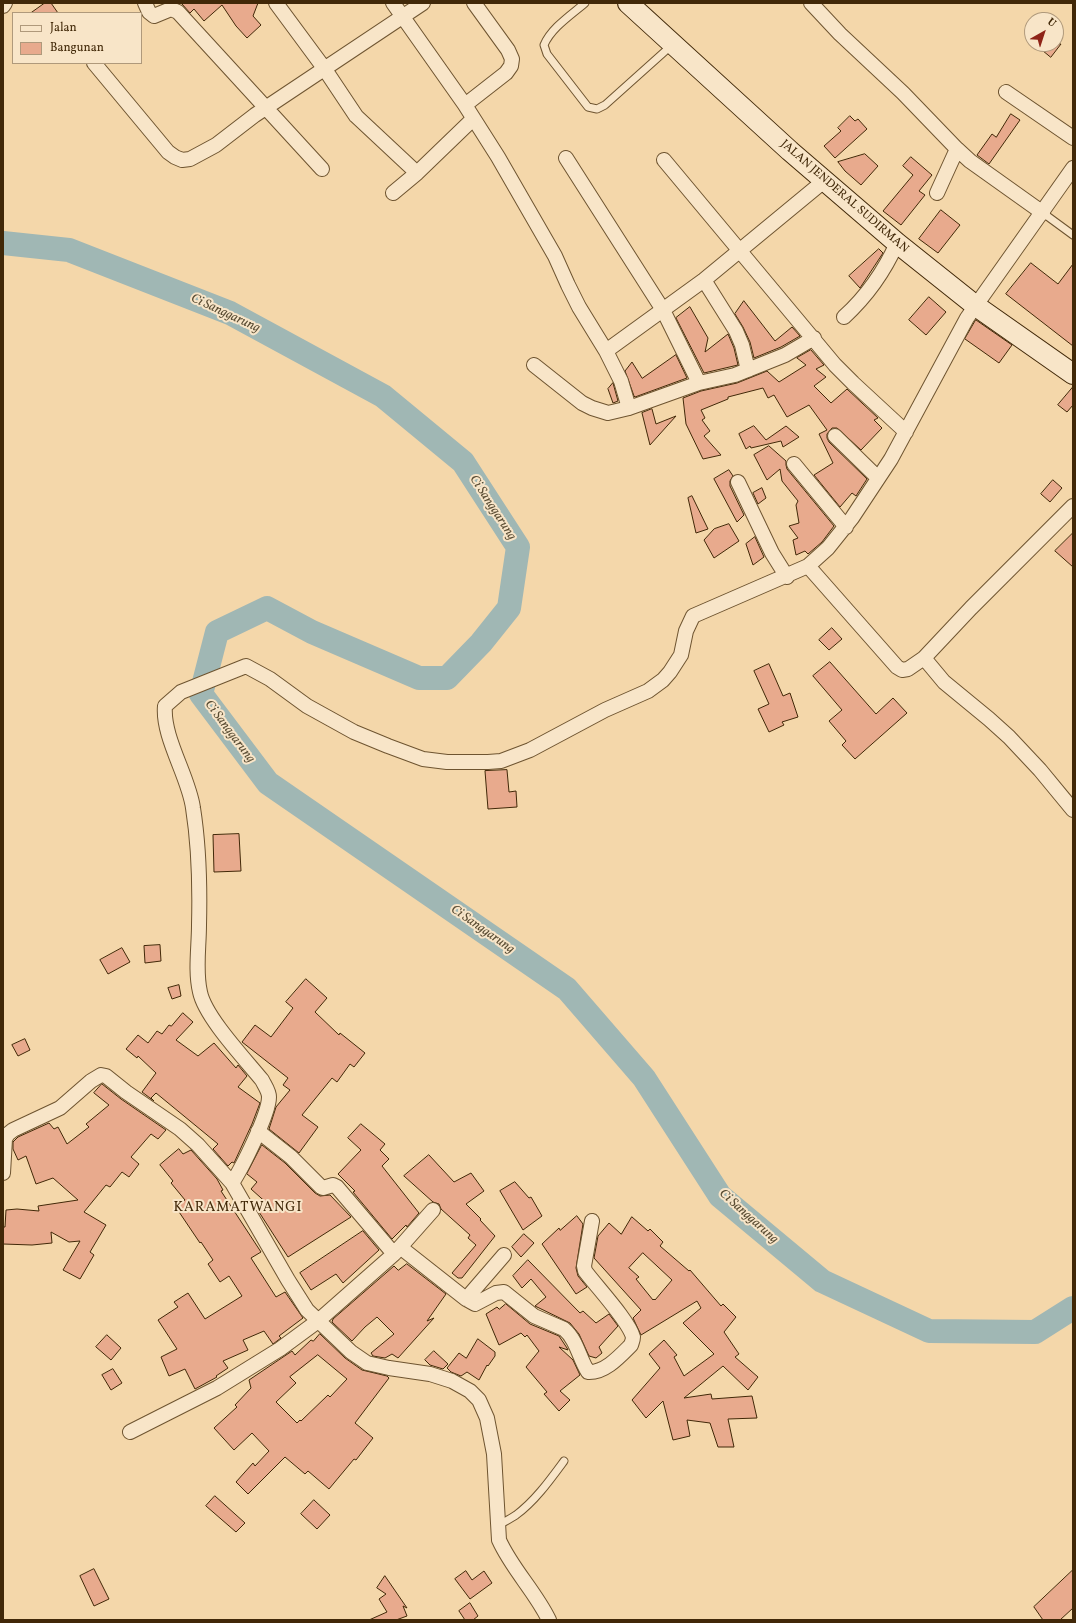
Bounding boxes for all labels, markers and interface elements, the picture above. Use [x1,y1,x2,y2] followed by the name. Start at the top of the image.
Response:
[12,12,142,64] legend
[1024,12,1064,52] north arrow
[1044,15,1059,31] text: U
[50,20,77,36] text: Jalan
[50,40,104,56] text: Bangunan
[777,137,911,257] street label: JALAN JENDERAL SUDIRMAN
[188,291,262,337] water label: Ci Sanggarung
[465,473,519,543] water label: Ci Sanggarung
[200,698,258,766] water label: Ci Sanggarung
[447,902,517,958] water label: Ci Sanggarung
[715,1186,781,1248] water label: Ci Sanggarung
[174,1200,302,1216] district label: KARAMATWANGI

